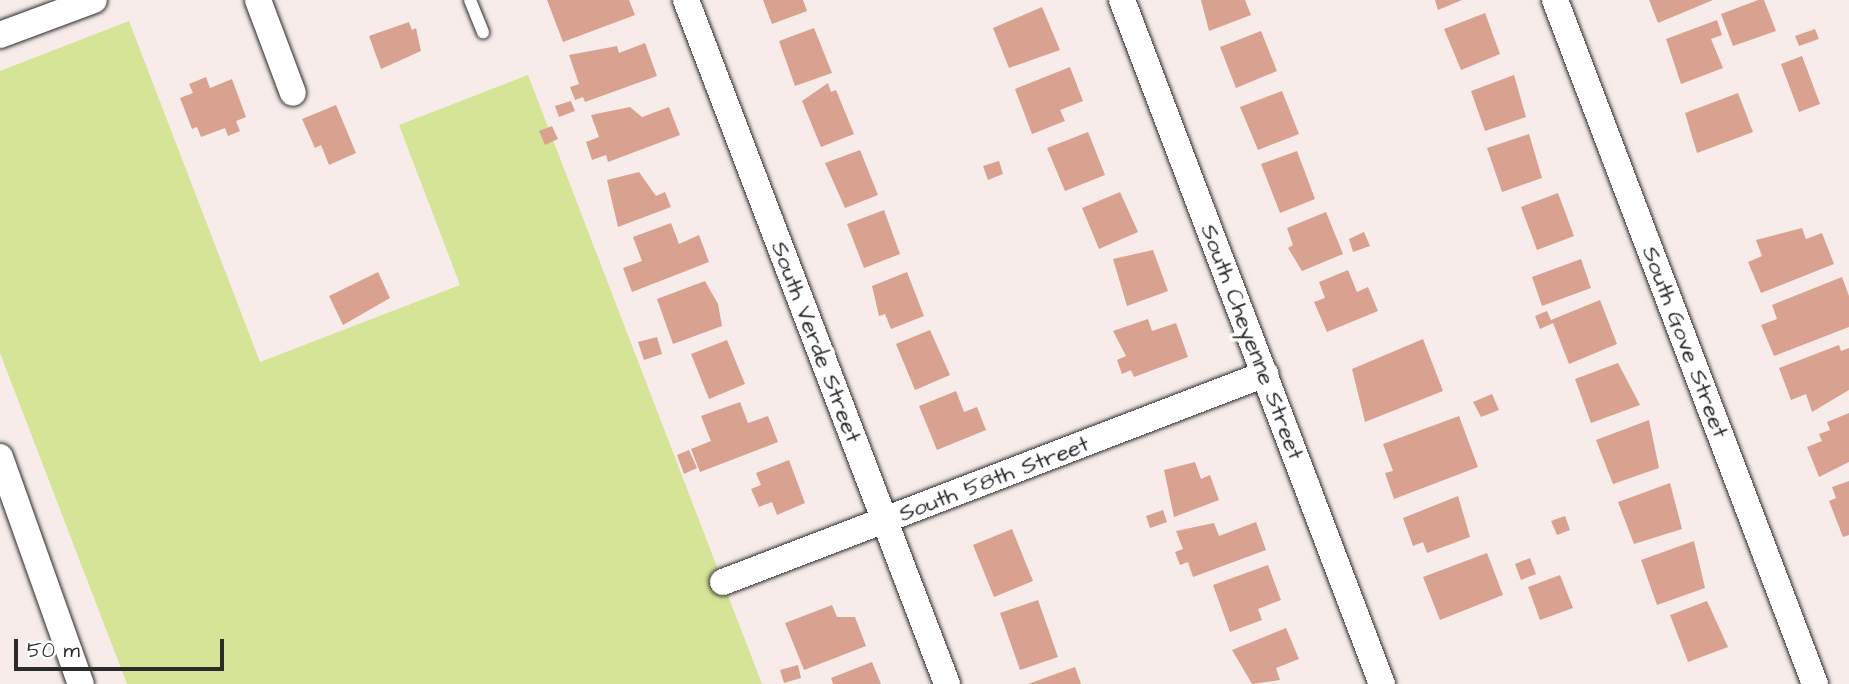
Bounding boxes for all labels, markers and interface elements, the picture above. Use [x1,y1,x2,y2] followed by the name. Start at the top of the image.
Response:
[1194,220,1310,464] street label: South Cheyenne Street
[765,238,867,446] street label: South Verde Street
[1636,242,1734,442] street label: South Gove Street
[895,430,1093,528] street label: South 58th Street
[18,624,228,668] scale bar
[27,636,80,665] text: 50 m

